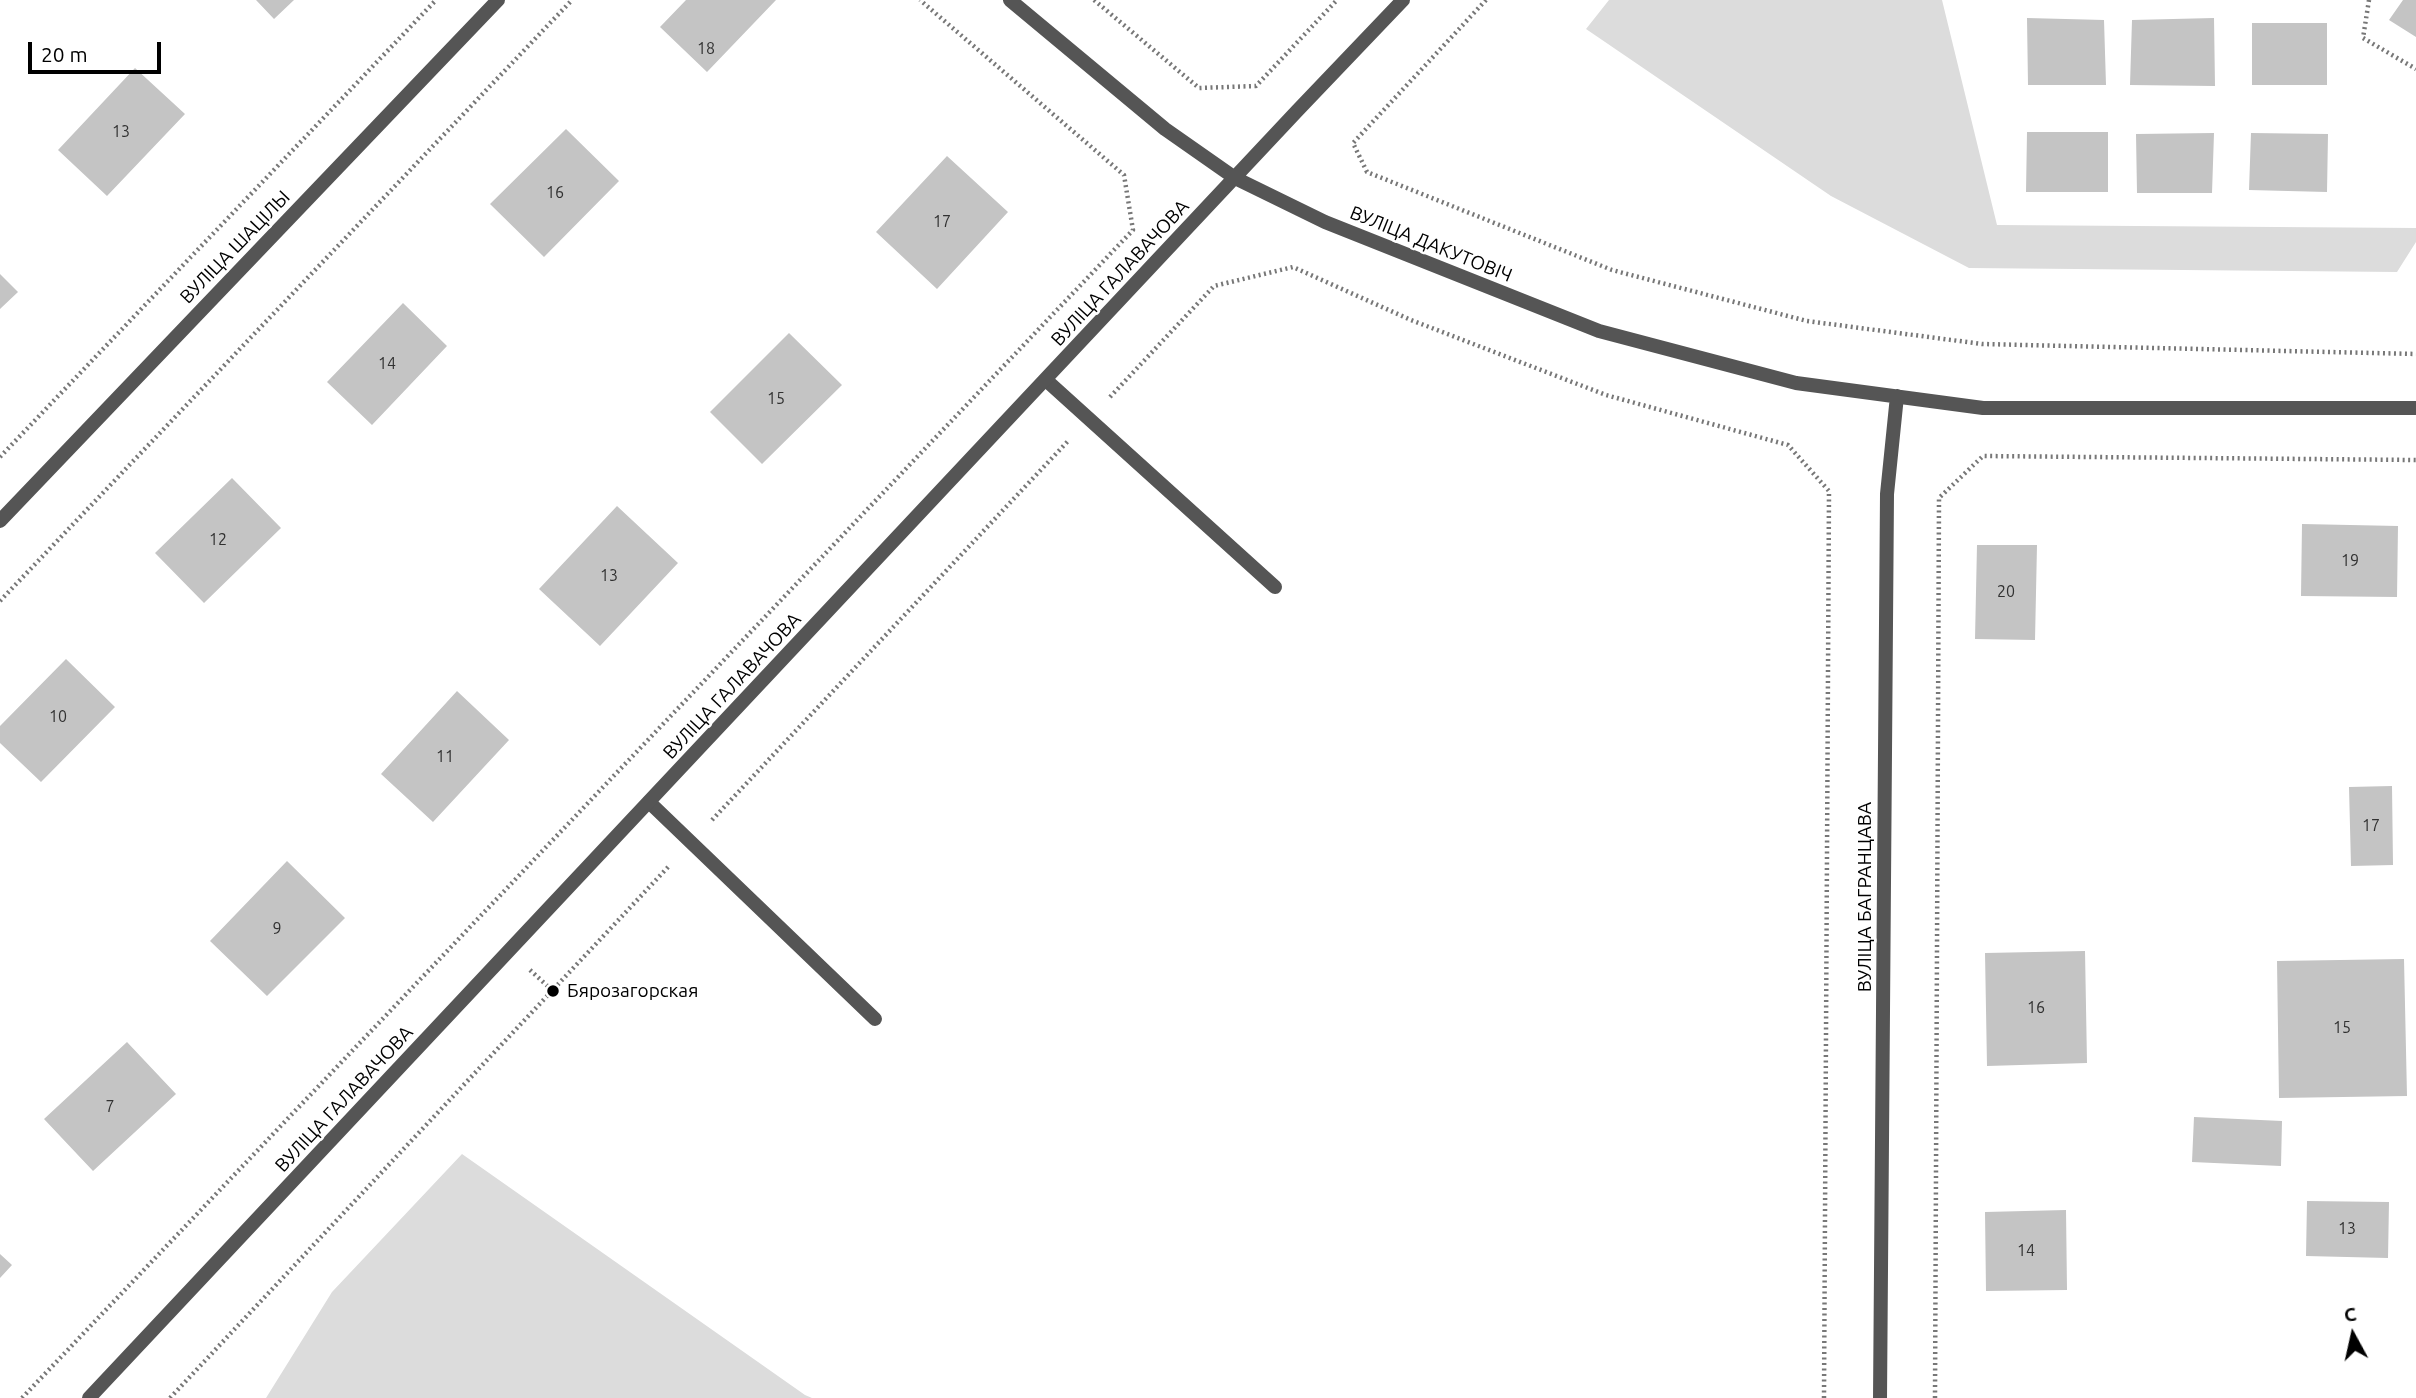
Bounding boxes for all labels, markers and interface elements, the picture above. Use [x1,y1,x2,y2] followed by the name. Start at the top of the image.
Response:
[32,28,164,72] scale bar
[697,39,715,59] house number: 18
[41,42,88,66] text: 20 m
[112,122,130,142] house number: 13
[546,183,564,203] house number: 16
[175,186,295,308] street label: ВУЛІЦА ШАЦІЛЫ
[1046,195,1194,351] street label: ВУЛІЦА ГАЛАВАЧОВА
[1347,201,1515,287] street label: ВУЛІЦА ДАКУТОВІЧ
[933,212,951,232] house number: 17
[378,354,396,374] house number: 14
[767,389,785,409] house number: 15
[209,530,227,550] house number: 12
[2341,551,2359,571] house number: 19
[600,566,618,586] house number: 13
[1997,582,2015,602] house number: 20
[658,608,806,764] street label: ВУЛІЦА ГАЛАВАЧОВА
[49,707,67,727] house number: 10
[436,747,454,767] house number: 11
[1854,802,1876,992] street label: ВУЛІЦА БАГРАНЦАВА
[2362,816,2380,836] house number: 17
[272,919,282,939] house number: 9
[567,980,698,1002] place label: Бярозагорская
[545,983,561,999] marker: Бярозагорская
[2027,998,2045,1018] house number: 16
[2333,1018,2351,1038] house number: 15
[270,1021,418,1177] street label: ВУЛІЦА ГАЛАВАЧОВА
[105,1097,115,1117] house number: 7
[2338,1219,2356,1239] house number: 13
[2017,1241,2035,1261] house number: 14
[2318,1300,2388,1370] north arrow
[2343,1302,2358,1326] text: С

